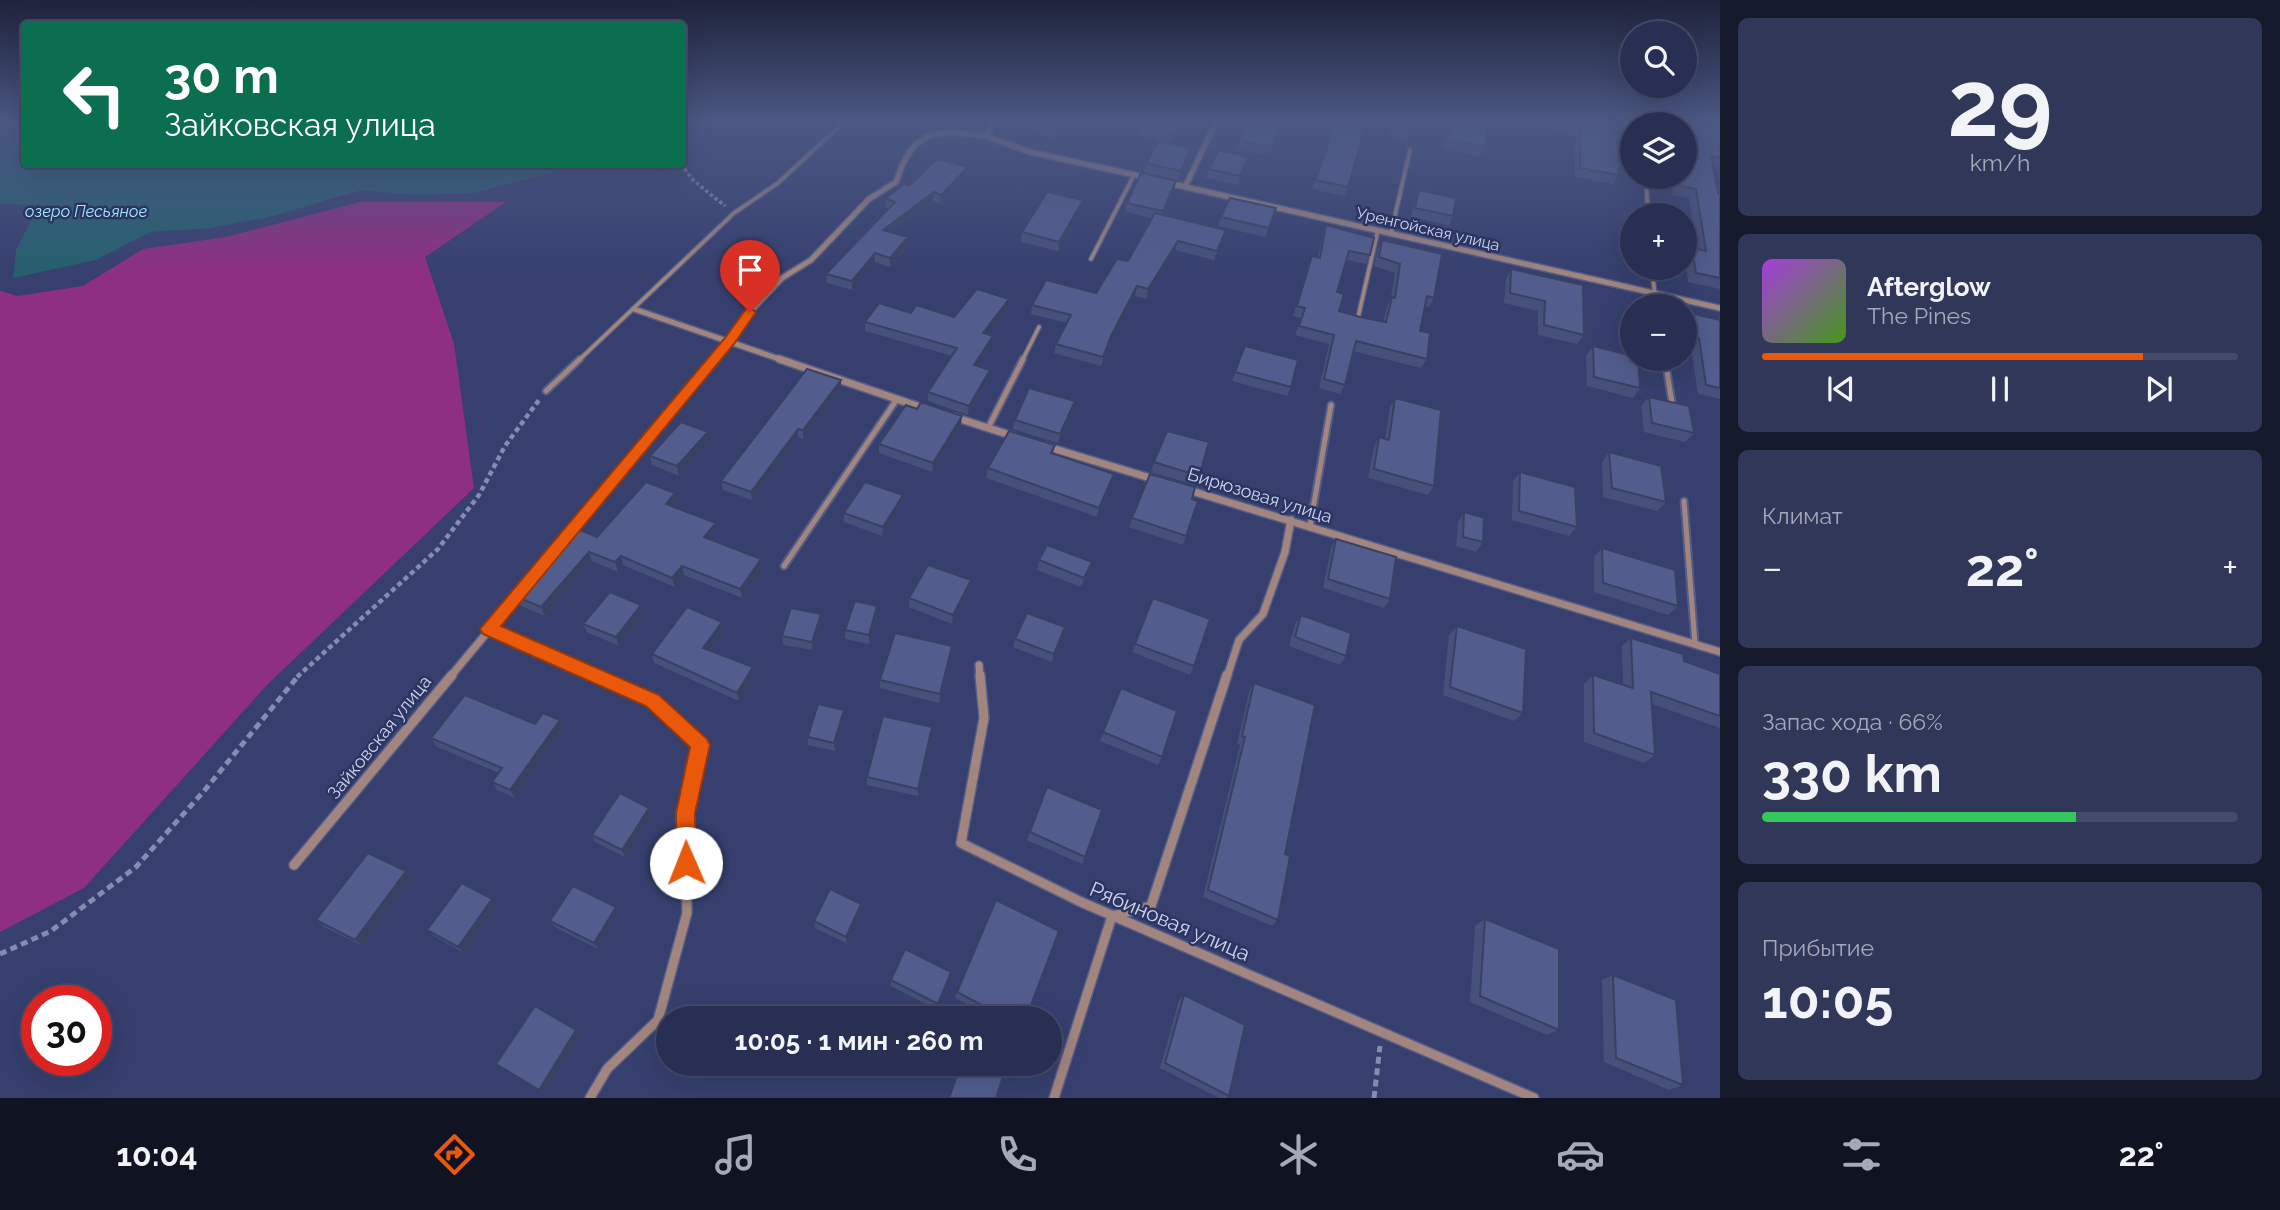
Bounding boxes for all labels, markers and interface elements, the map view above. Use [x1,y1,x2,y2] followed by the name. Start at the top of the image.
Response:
[1620,21,1697,371] map controls
[1620,21,1697,98] button: search
[164,47,279,104] text: 30 m
[49,49,140,140] icon: left
[1948,50,2052,157] text: 29
[164,106,436,143] text: Зайковская улица
[1620,112,1697,189] button: layers
[1970,149,2030,176] text: km/h
[25,202,147,221] water label: озеро Песьяное
[1354,203,1502,255] street label: Уренгойская улица
[1620,203,1697,280] button: +
[720,240,780,312] pin
[731,251,769,289] icon: arrive
[1867,272,1991,302] text: Afterglow
[1620,294,1697,371] button: −
[1867,302,1971,329] text: The Pines
[1822,370,1860,408] icon: previous
[1981,370,2019,408] icon: pause
[2140,370,2178,408] icon: next
[1185,463,1335,527] street label: Бирюзовая улица
[1762,502,1843,529] text: Климат
[1966,537,2039,598] text: 22°
[1762,545,1782,590] text: −
[2222,545,2238,590] text: +
[323,671,435,803] street label: Зайковская улица
[1762,708,1943,735] text: Запас хода · 66%
[1762,743,1942,804] text: 330 km
[649,826,723,900] position arrow
[1086,876,1254,966] street label: Рябиновая улица
[1762,934,1874,961] text: Прибытие
[1762,969,1893,1030] text: 10:05
[21,985,112,1076] speed limit sign: 30
[735,1026,983,1056] text: 10:05 · 1 мин · 260 m
[430,1130,479,1179] icon: directions
[711,1130,760,1179] icon: music
[993,1130,1042,1179] icon: phone
[1274,1130,1323,1179] icon: climate
[1556,1130,1605,1179] icon: car
[1837,1130,1886,1179] icon: filters
[116,1136,198,1173] text: 10:04
[2119,1136,2164,1173] text: 22°

